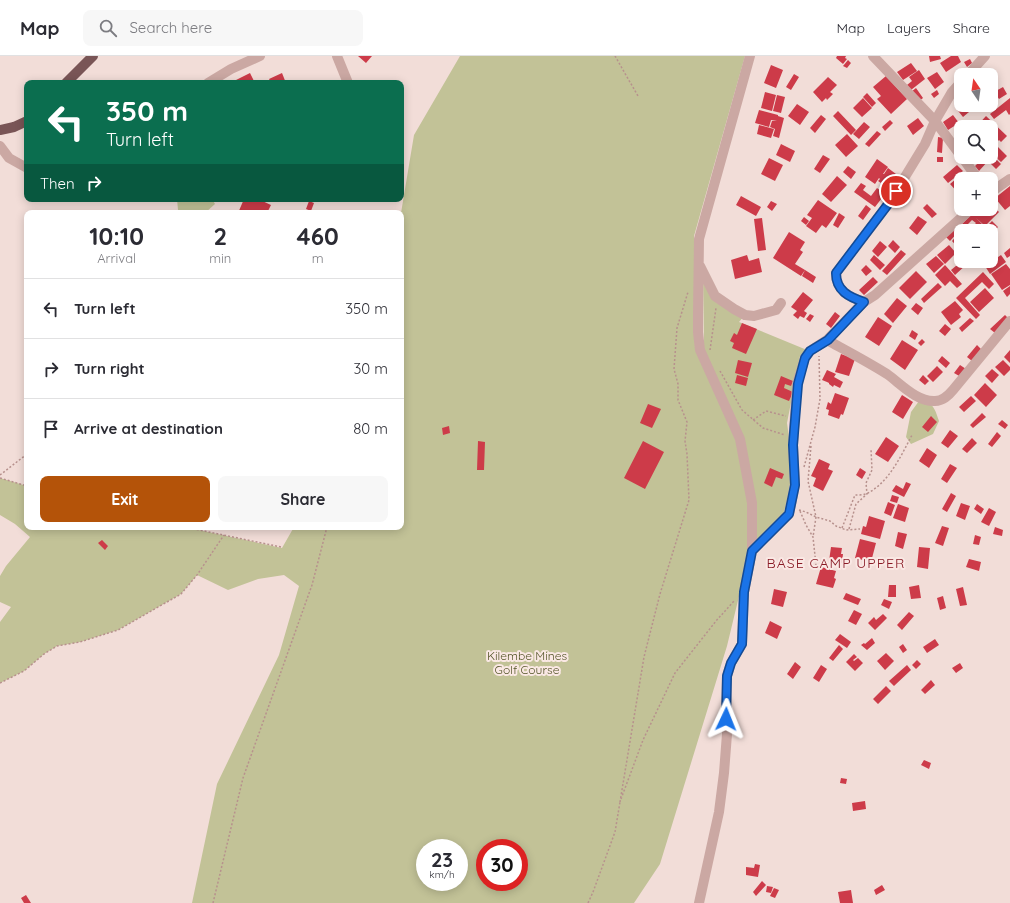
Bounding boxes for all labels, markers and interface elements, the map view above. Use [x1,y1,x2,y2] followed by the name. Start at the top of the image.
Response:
[83,10,363,46] search box
[20,16,59,40] text: Map
[97,17,119,39] icon: search
[129,18,212,37] text: Search here
[836,19,865,37] text: Map
[887,19,931,37] text: Layers
[953,19,990,37] text: Share
[954,68,998,112] north arrow
[954,68,998,268] map controls
[106,93,188,128] text: 350 m
[40,96,92,148] icon: left
[954,120,998,164] button: search
[106,128,174,151] text: Turn left
[83,172,105,194] icon: right
[954,172,998,216] button: +
[40,174,75,193] text: Then
[879,174,913,208] pin
[885,180,907,202] icon: arrive
[89,221,144,251] text: 10:10
[213,221,227,251] text: 2
[297,221,339,251] text: 460
[954,224,998,268] button: −
[97,250,136,266] text: Arrival
[209,250,231,266] text: min
[312,250,324,266] text: m
[40,298,62,320] icon: left
[74,299,136,318] text: Turn left
[345,299,388,318] text: 350 m
[40,358,62,380] icon: right
[74,359,145,378] text: Turn right
[353,359,388,378] text: 30 m
[40,418,62,440] icon: arrive
[74,419,223,438] text: Arrive at destination
[353,419,388,438] text: 80 m
[40,476,210,522] button: Exit
[218,476,388,522] button: Share
[767,554,905,572] district label: BASE CAMP UPPER
[487,648,567,677] park label: Kilembe Mines Golf Course
[705,698,747,740] position arrow
[476,839,528,891] speed limit sign: 30
[431,847,453,872] text: 23
[429,868,455,881] text: km/h

